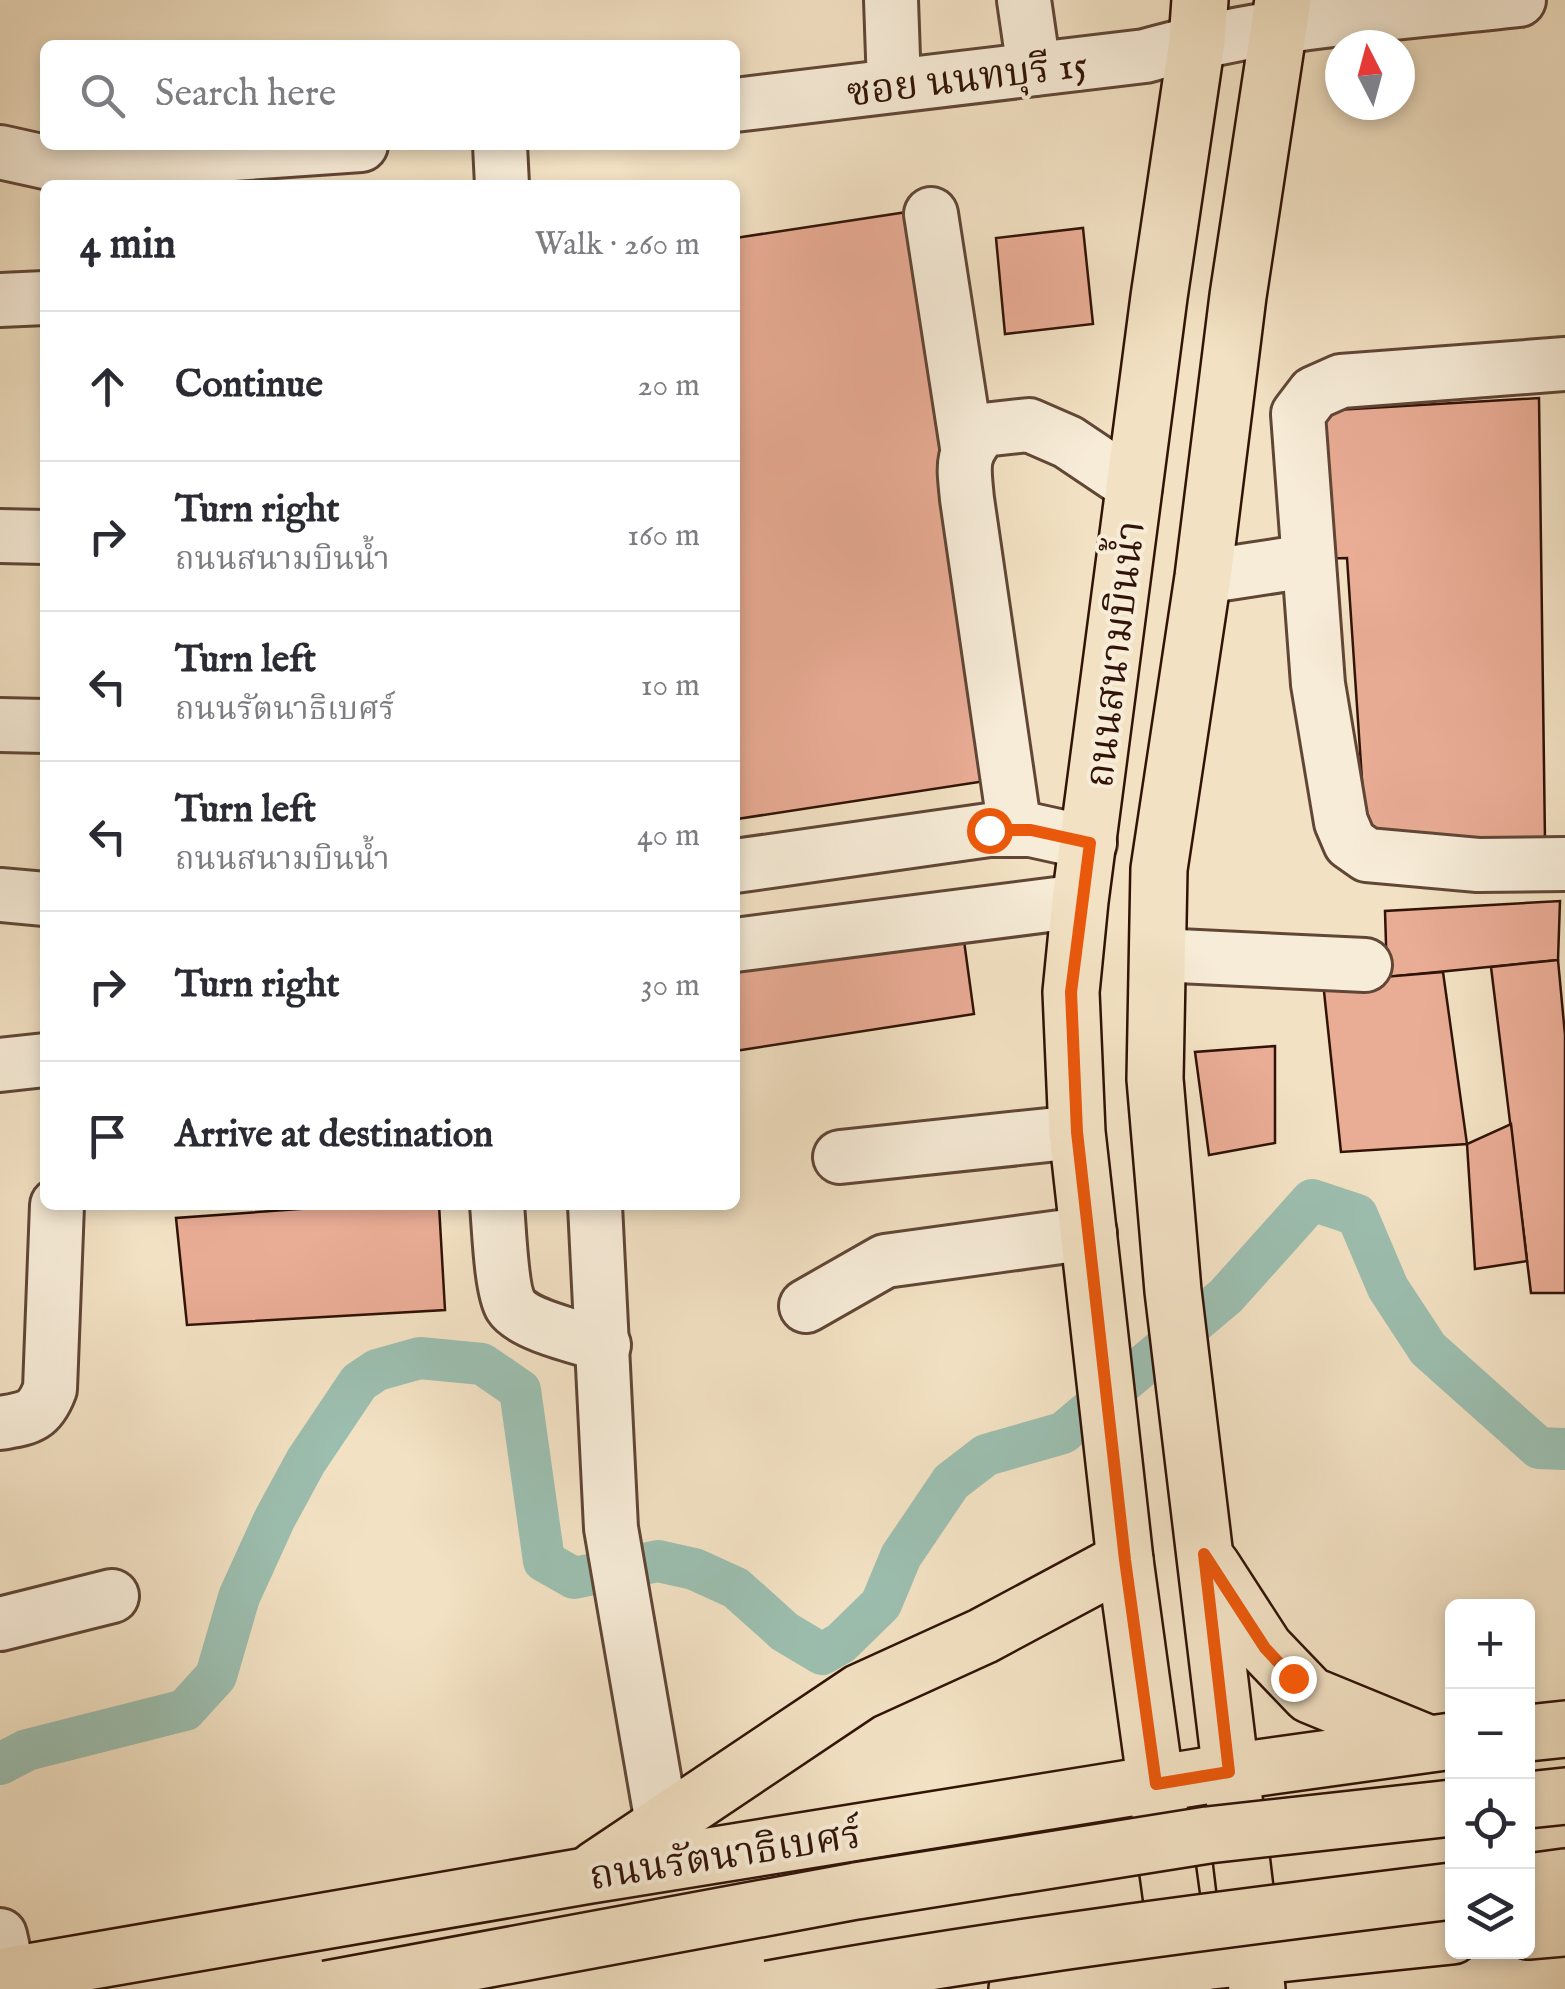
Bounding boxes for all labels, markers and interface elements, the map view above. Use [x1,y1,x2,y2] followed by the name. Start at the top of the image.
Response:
[1325,30,1415,120] north arrow
[40,40,740,150] search box
[844,40,1091,121] street label: ซอย นนทบุรี 15
[75,68,130,123] icon: search
[155,71,336,119] text: Search here
[80,219,176,272] text: 4 min
[535,225,700,266] text: Walk · 260 m
[80,359,135,414] icon: ahead
[175,362,323,410] text: Continue
[638,366,700,407] text: 20 m
[175,487,339,535] text: Turn right
[80,509,135,564] icon: right
[627,516,700,557] text: 160 m
[1069,517,1159,791] street label: ถนนสนามบินน้ำ
[175,540,390,581] text: ถนนสนามบินน้ำ
[175,637,316,685] text: Turn left
[80,659,135,714] icon: left
[641,666,700,707] text: 10 m
[175,690,395,731] text: ถนนรัตนาธิเบศร์
[175,787,316,835] text: Turn left
[967,808,1013,854] route start
[80,809,135,864] icon: left
[637,816,700,857] text: 40 m
[175,840,390,881] text: ถนนสนามบินน้ำ
[80,959,135,1014] icon: right
[175,962,339,1010] text: Turn right
[641,966,700,1007] text: 30 m
[80,1109,135,1164] icon: arrive
[175,1112,493,1160] text: Arrive at destination
[1445,1599,1535,1959] map controls
[1445,1599,1535,1689] button: +
[1271,1656,1317,1702] route end
[1445,1689,1535,1779] button: −
[1445,1779,1535,1869] button: locate
[586,1811,866,1904] street label: ถนนรัตนาธิเบศร์
[1445,1869,1535,1959] button: layers

